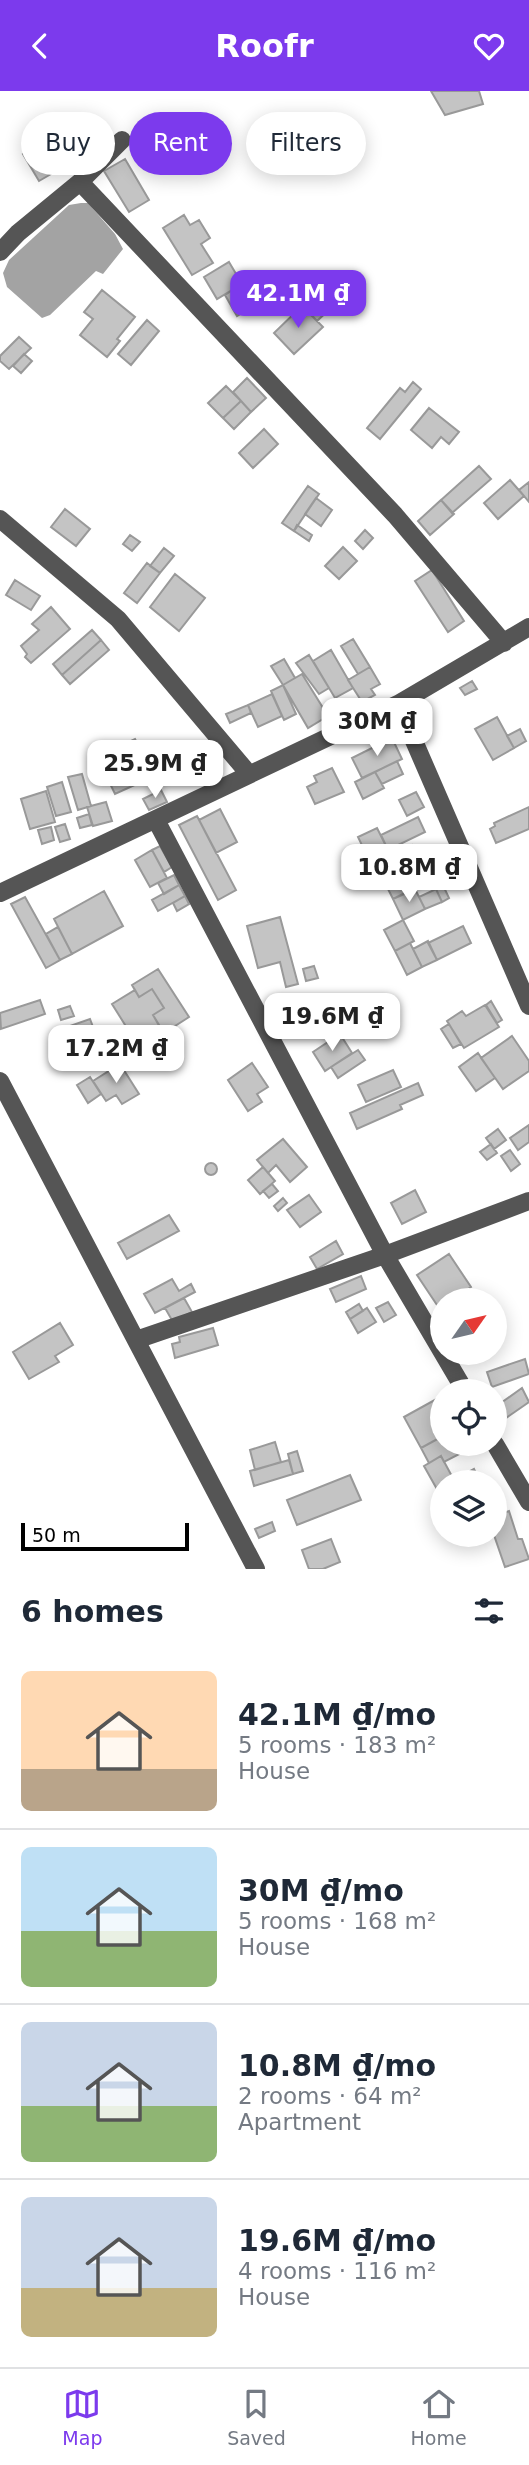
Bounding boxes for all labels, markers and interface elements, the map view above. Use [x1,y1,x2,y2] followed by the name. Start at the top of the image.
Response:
[21,27,59,65] icon: back
[215,27,314,65] text: Roofr
[470,27,508,65] icon: heart
[21,112,115,175] chip: Buy
[129,112,232,175] chip: Rent
[246,112,366,175] chip: Filters
[233,271,363,330] pin: 42.1M ₫
[246,280,350,306] text: 42.1M ₫
[328,699,426,758] pin: 30M ₫
[338,708,416,734] text: 30M ₫
[90,741,220,800] pin: 25.9M ₫
[103,750,207,776] text: 25.9M ₫
[344,845,474,904] pin: 10.8M ₫
[357,854,461,880] text: 10.8M ₫
[267,993,397,1053] pin: 19.6M ₫
[280,1003,384,1029] text: 19.6M ₫
[51,1025,181,1085] pin: 17.2M ₫
[64,1035,168,1061] text: 17.2M ₫
[430,1288,508,1365] north arrow
[430,1288,507,1547] map controls
[430,1379,507,1456] button: locate
[430,1470,507,1547] button: layers
[21,1520,189,1552] scale bar
[32,1524,81,1546] text: 50 m
[470,1592,508,1630] icon: filters
[21,1594,164,1629] text: 6 homes
[238,1697,436,1732] text: 42.1M ₫/mo
[77,1699,161,1783] icon: home
[238,1732,436,1758] text: 5 rooms · 183 m²
[238,1758,310,1784] text: House
[238,1873,404,1908] text: 30M ₫/mo
[77,1875,161,1959] icon: home
[238,1908,436,1934] text: 5 rooms · 168 m²
[238,1934,310,1960] text: House
[238,2048,436,2083] text: 10.8M ₫/mo
[77,2050,161,2134] icon: home
[238,2083,422,2109] text: 2 rooms · 64 m²
[238,2109,361,2135] text: Apartment
[238,2223,436,2258] text: 19.6M ₫/mo
[77,2225,161,2309] icon: home
[238,2258,436,2284] text: 4 rooms · 116 m²
[238,2284,310,2310] text: House
[62,2385,102,2449] tab: Map
[227,2385,286,2449] tab: Saved
[411,2385,467,2449] tab: Home

